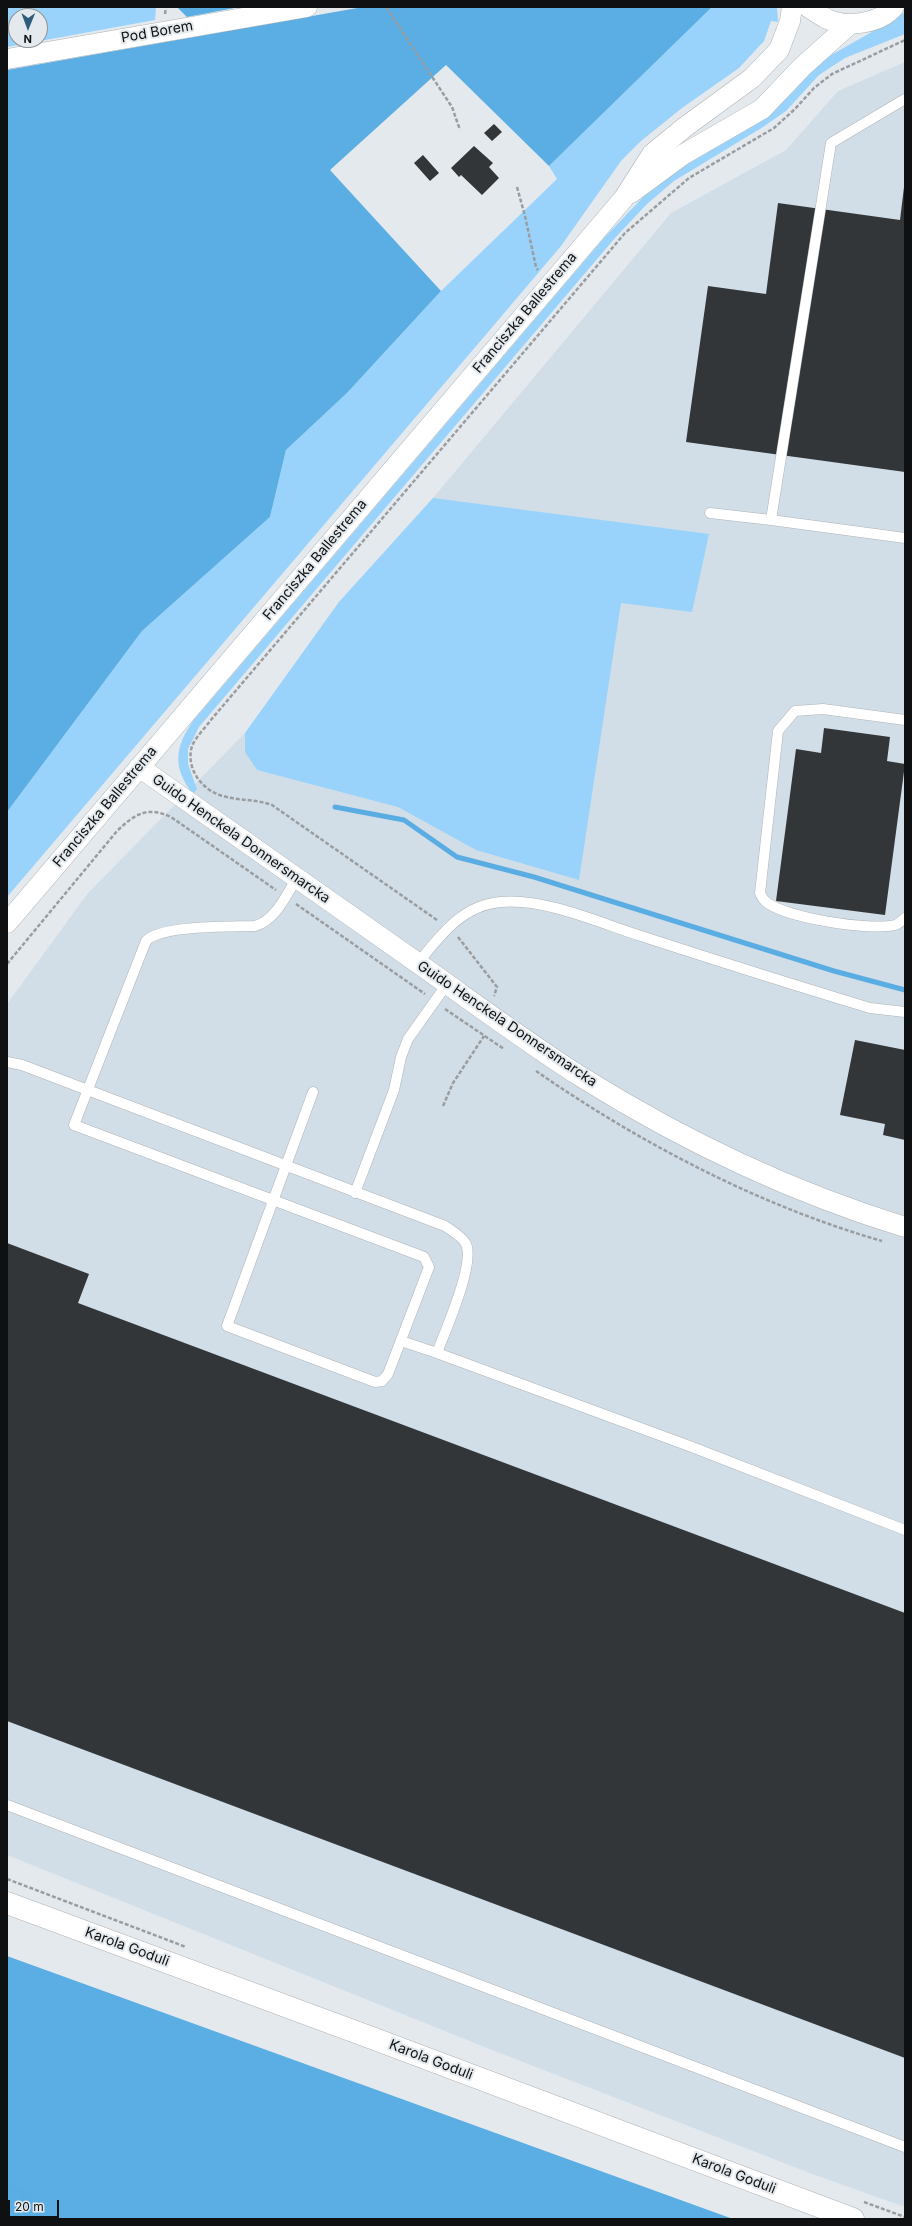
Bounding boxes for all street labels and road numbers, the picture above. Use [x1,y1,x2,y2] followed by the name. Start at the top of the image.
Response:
[120,17,194,47] street label: Pod Borem
[470,249,580,377] street label: Franciszka Ballestrema
[260,496,370,624] street label: Franciszka Ballestrema
[50,743,160,871] street label: Franciszka Ballestrema
[149,771,333,907] street label: Guido Henckela Donnersmarcka
[414,957,600,1091] street label: Guido Henckela Donnersmarcka
[83,1924,171,1970] street label: Karola Goduli
[387,2036,475,2084] street label: Karola Goduli
[690,2150,778,2198] street label: Karola Goduli

